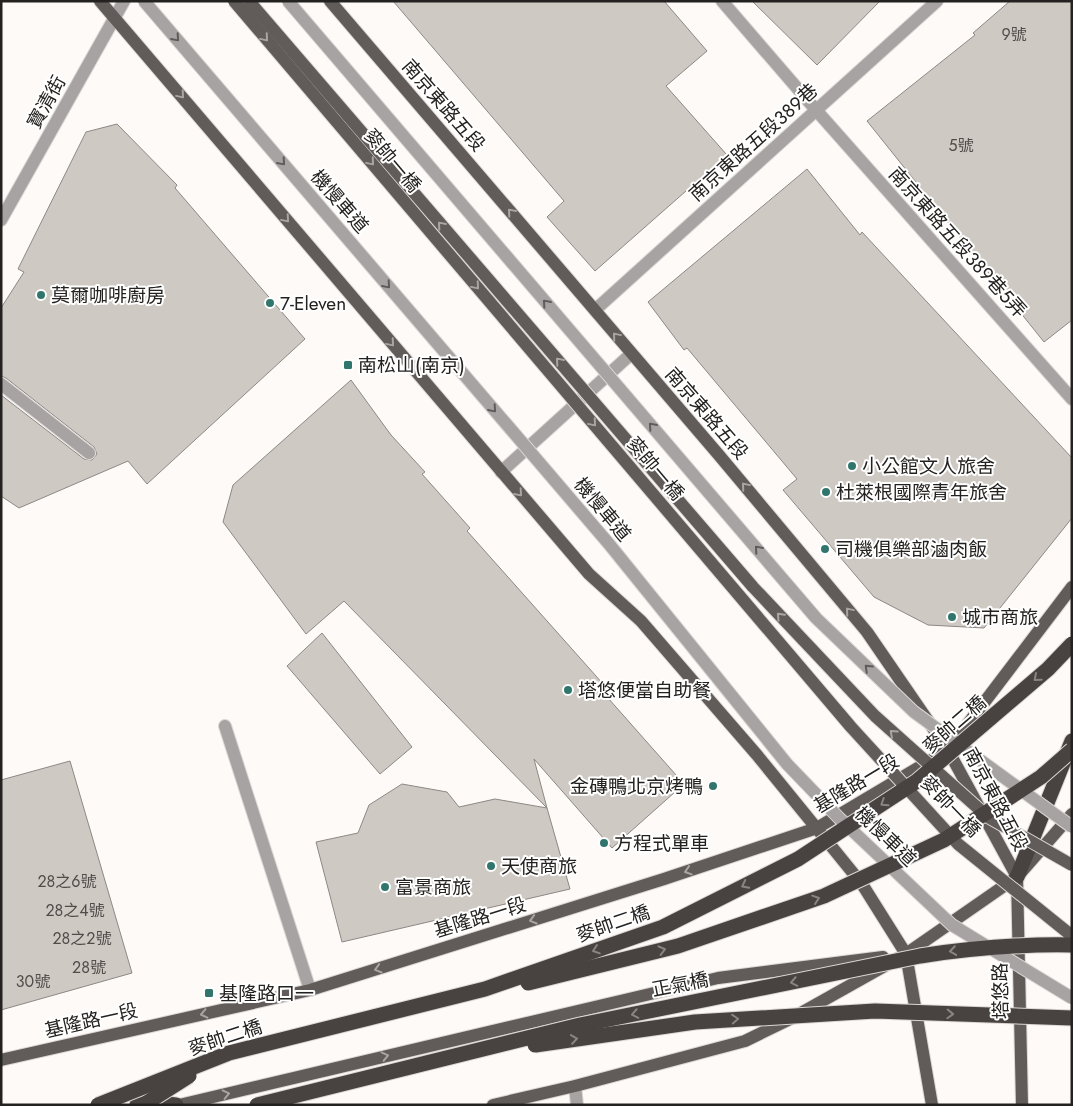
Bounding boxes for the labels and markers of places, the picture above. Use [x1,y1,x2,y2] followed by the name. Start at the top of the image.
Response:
[51,282,165,309] place label: 莫爾咖啡廚房
[35,289,47,301] marker: 莫爾咖啡廚房
[280,290,346,317] place label: 7-Eleven
[264,297,276,309] marker: 7-Eleven
[358,352,465,379] place label: 南松山(南京)
[342,359,354,371] marker: 南松山(南京)
[862,453,995,480] place label: 小公館文人旅舍
[846,460,858,472] marker: 小公館文人旅舍
[836,479,1007,506] place label: 杜萊根國際青年旅舍
[820,486,832,498] marker: 杜萊根國際青年旅舍
[835,536,987,563] place label: 司機俱樂部滷肉飯
[819,543,831,555] marker: 司機俱樂部滷肉飯
[962,604,1038,631] place label: 城市商旅
[946,611,958,623] marker: 城市商旅
[578,677,711,704] place label: 塔悠便當自助餐
[562,684,574,696] marker: 塔悠便當自助餐
[570,773,703,800] place label: 金磚鴨北京烤鴨
[707,780,719,792] marker: 金磚鴨北京烤鴨
[614,830,709,857] place label: 方程式單車
[598,837,610,849] marker: 方程式單車
[501,853,577,880] place label: 天使商旅
[485,860,497,872] marker: 天使商旅
[395,874,471,901] place label: 富景商旅
[379,881,391,893] marker: 富景商旅
[219,980,314,1007] place label: 基隆路口一
[203,987,215,999] marker: 基隆路口一

